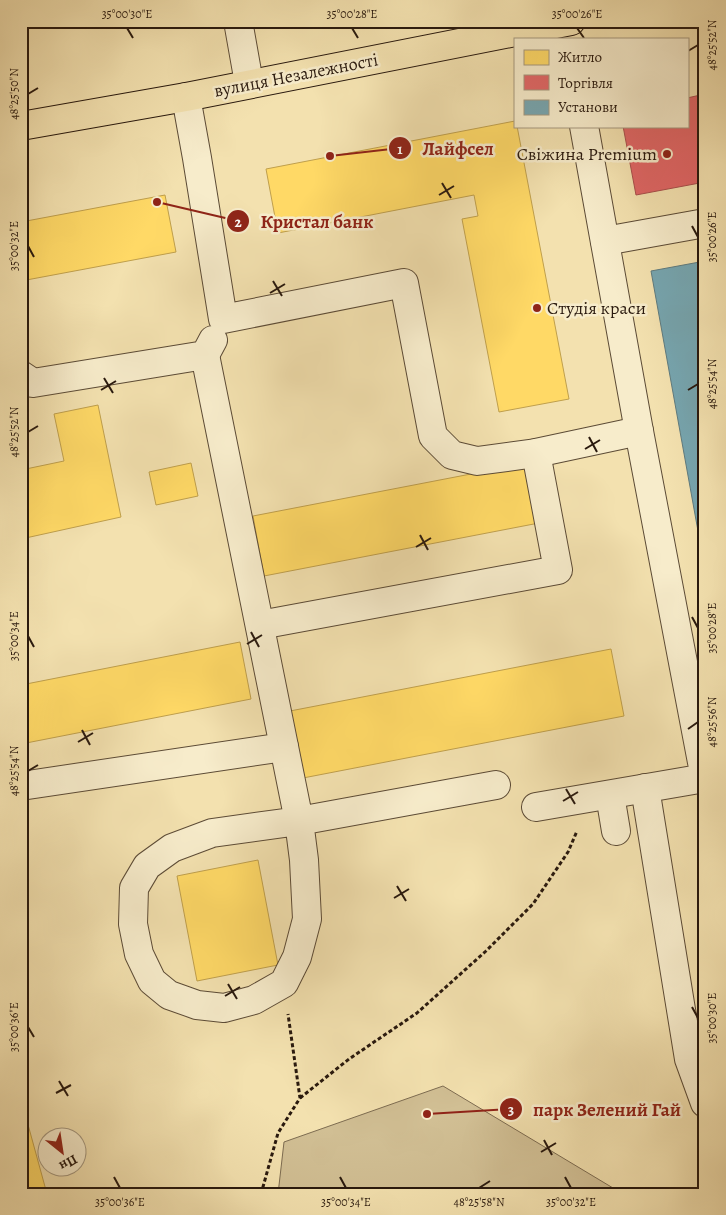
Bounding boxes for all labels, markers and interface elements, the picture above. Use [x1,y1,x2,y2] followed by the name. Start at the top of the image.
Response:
[102,6,152,22] text: 35°00'30"E
[327,6,377,22] text: 35°00'28"E
[552,6,602,22] text: 35°00'26"E
[704,19,720,70] text: 48°25'52"N
[514,38,688,128] legend
[212,47,380,103] street label: вулиця Незалежності
[558,47,602,67] text: Житло
[6,68,22,120] text: 48°25'50"N
[558,73,613,93] text: Торгівля
[558,97,618,117] text: Установи
[387,131,504,165] callout: Лайфсел
[422,136,494,162] text: Лайфсел
[397,139,403,159] text: 1
[517,142,657,166] place label: Свіжина Premium
[661,148,673,160] marker: Свіжина Premium
[225,204,383,238] callout: Кристал банк
[261,209,373,235] text: Кристал банк
[234,212,242,232] text: 2
[704,212,720,262] text: 35°00'26"E
[6,221,22,271] text: 35°00'32"E
[547,296,646,320] place label: Студія краси
[531,302,543,314] marker: Студія краси
[704,358,720,409] text: 48°25'54"N
[6,406,22,457] text: 48°25'52"N
[704,603,720,653] text: 35°00'28"E
[6,611,22,661] text: 35°00'34"E
[704,696,720,747] text: 48°25'56"N
[6,745,22,796] text: 48°25'54"N
[704,993,720,1043] text: 35°00'30"E
[6,1002,22,1052] text: 35°00'36"E
[498,1092,691,1126] callout: парк Зелений Гай
[533,1097,681,1123] text: парк Зелений Гай
[508,1100,514,1120] text: 3
[38,1128,88,1178] north arrow
[56,1150,81,1176] text: Пн
[95,1194,145,1210] text: 35°00'36"E
[321,1194,371,1210] text: 35°00'34"E
[453,1194,505,1210] text: 48°25'58"N
[546,1194,596,1210] text: 35°00'32"E

